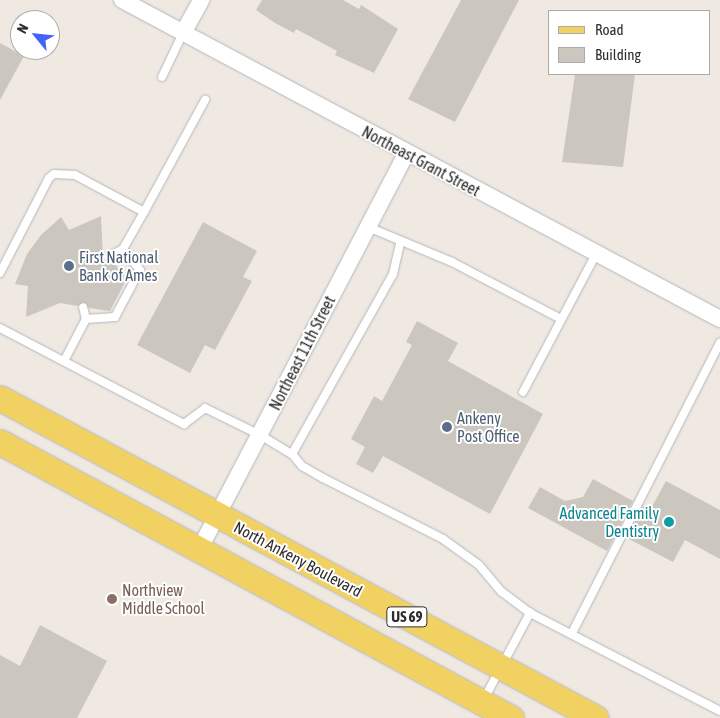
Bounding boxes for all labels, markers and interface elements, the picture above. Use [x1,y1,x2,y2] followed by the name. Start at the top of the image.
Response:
[10,10,60,60] north arrow
[548,10,710,75] legend
[14,21,32,36] text: N
[595,21,624,38] text: Road
[595,46,641,63] text: Building
[359,122,483,200] street label: Northeast Grant Street
[79,247,158,285] place label: First National Bank of Ames
[63,260,75,272] marker: First National Bank of Ames
[265,293,339,413] street label: Northeast 11th Street
[457,408,520,446] place label: Ankeny Post Office
[441,421,453,433] marker: Ankeny Post Office
[560,503,659,541] place label: Advanced Family Dentistry
[663,516,675,528] marker: Advanced Family Dentistry
[231,517,365,601] street label: North Ankeny Boulevard
[122,580,205,618] place label: Northview Middle School
[106,593,118,605] marker: Northview Middle School
[386,604,428,630] road number: US 69

